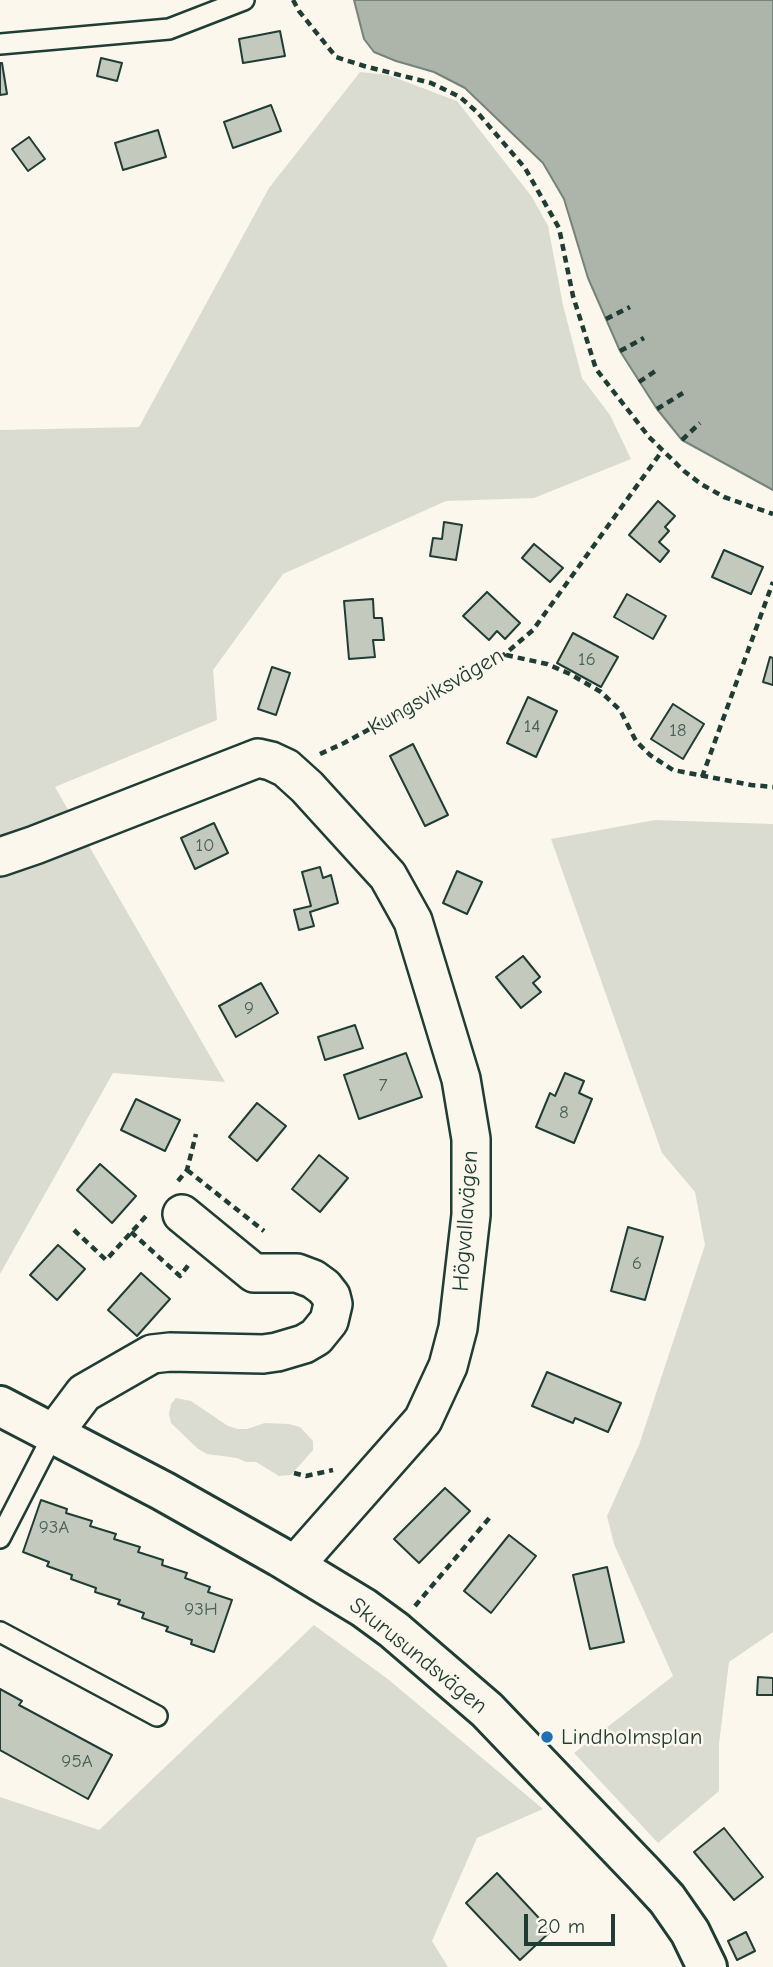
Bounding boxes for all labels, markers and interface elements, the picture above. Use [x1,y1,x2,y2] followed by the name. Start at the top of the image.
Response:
[363,642,509,742] street label: Kungsviksvägen
[578,649,596,671] house number: 16
[524,716,540,738] house number: 14
[669,720,687,742] house number: 18
[195,835,215,857] house number: 10
[244,998,254,1020] house number: 9
[379,1075,387,1097] house number: 7
[559,1102,569,1124] house number: 8
[447,1150,485,1292] street label: Högvallavägen
[632,1253,642,1275] house number: 6
[39,1517,69,1539] house number: 93A
[343,1592,493,1720] street label: Skurusundsvägen
[184,1599,218,1621] house number: 93H
[561,1723,703,1751] place label: Lindholmsplan
[539,1729,555,1745] marker: Lindholmsplan
[61,1751,93,1773] house number: 95A
[528,1900,619,1944] scale bar
[537,1914,585,1938] text: 20 m

